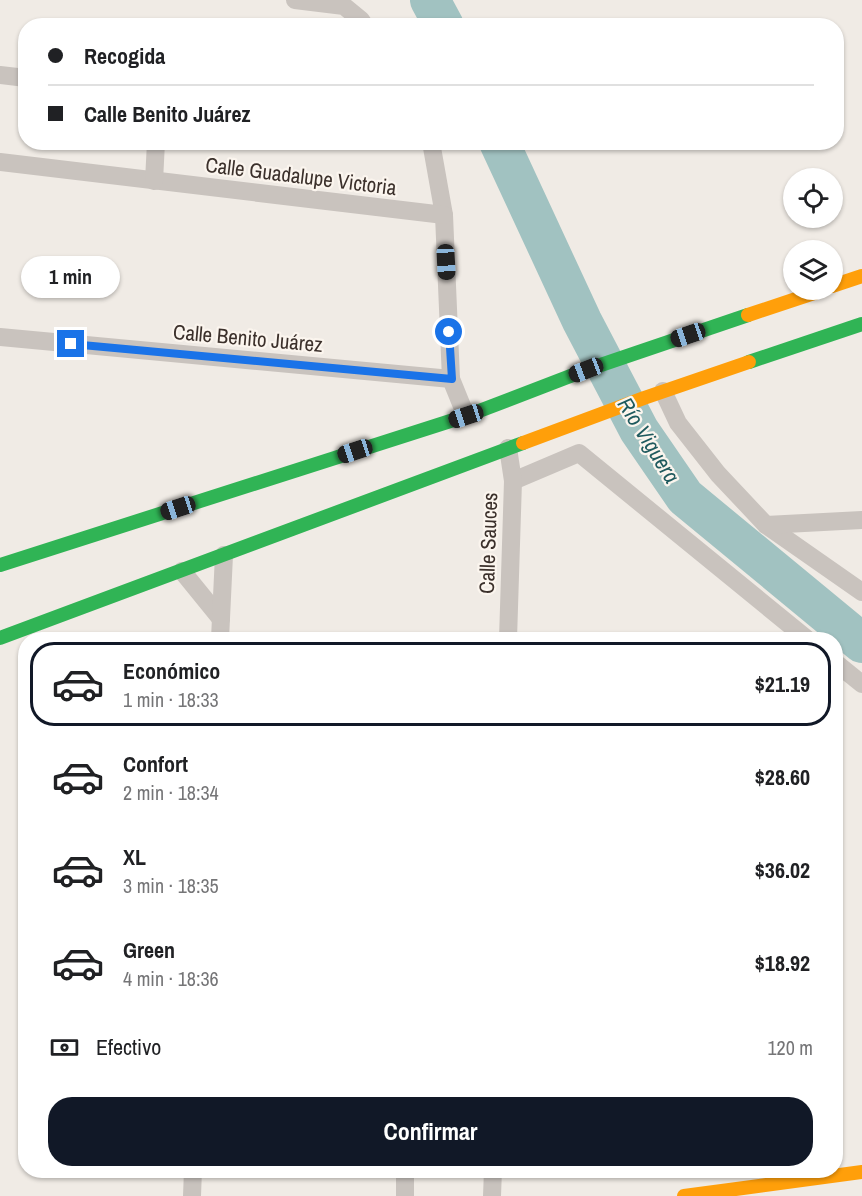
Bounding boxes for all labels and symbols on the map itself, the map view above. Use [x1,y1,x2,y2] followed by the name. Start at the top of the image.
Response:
[204,150,399,202] street label: Calle Guadalupe Victoria
[436,244,456,280] car
[22,257,121,299] callout: 1 min
[172,317,325,359] street label: Calle Benito Juárez
[435,318,462,345] route start
[668,321,708,349] car
[57,330,84,357] route end
[566,355,606,385] car
[611,391,687,489] water label: Río Viguera
[446,402,486,430] car
[335,437,375,465] car
[472,492,504,594] street label: Calle Sauces
[158,494,198,522] car

